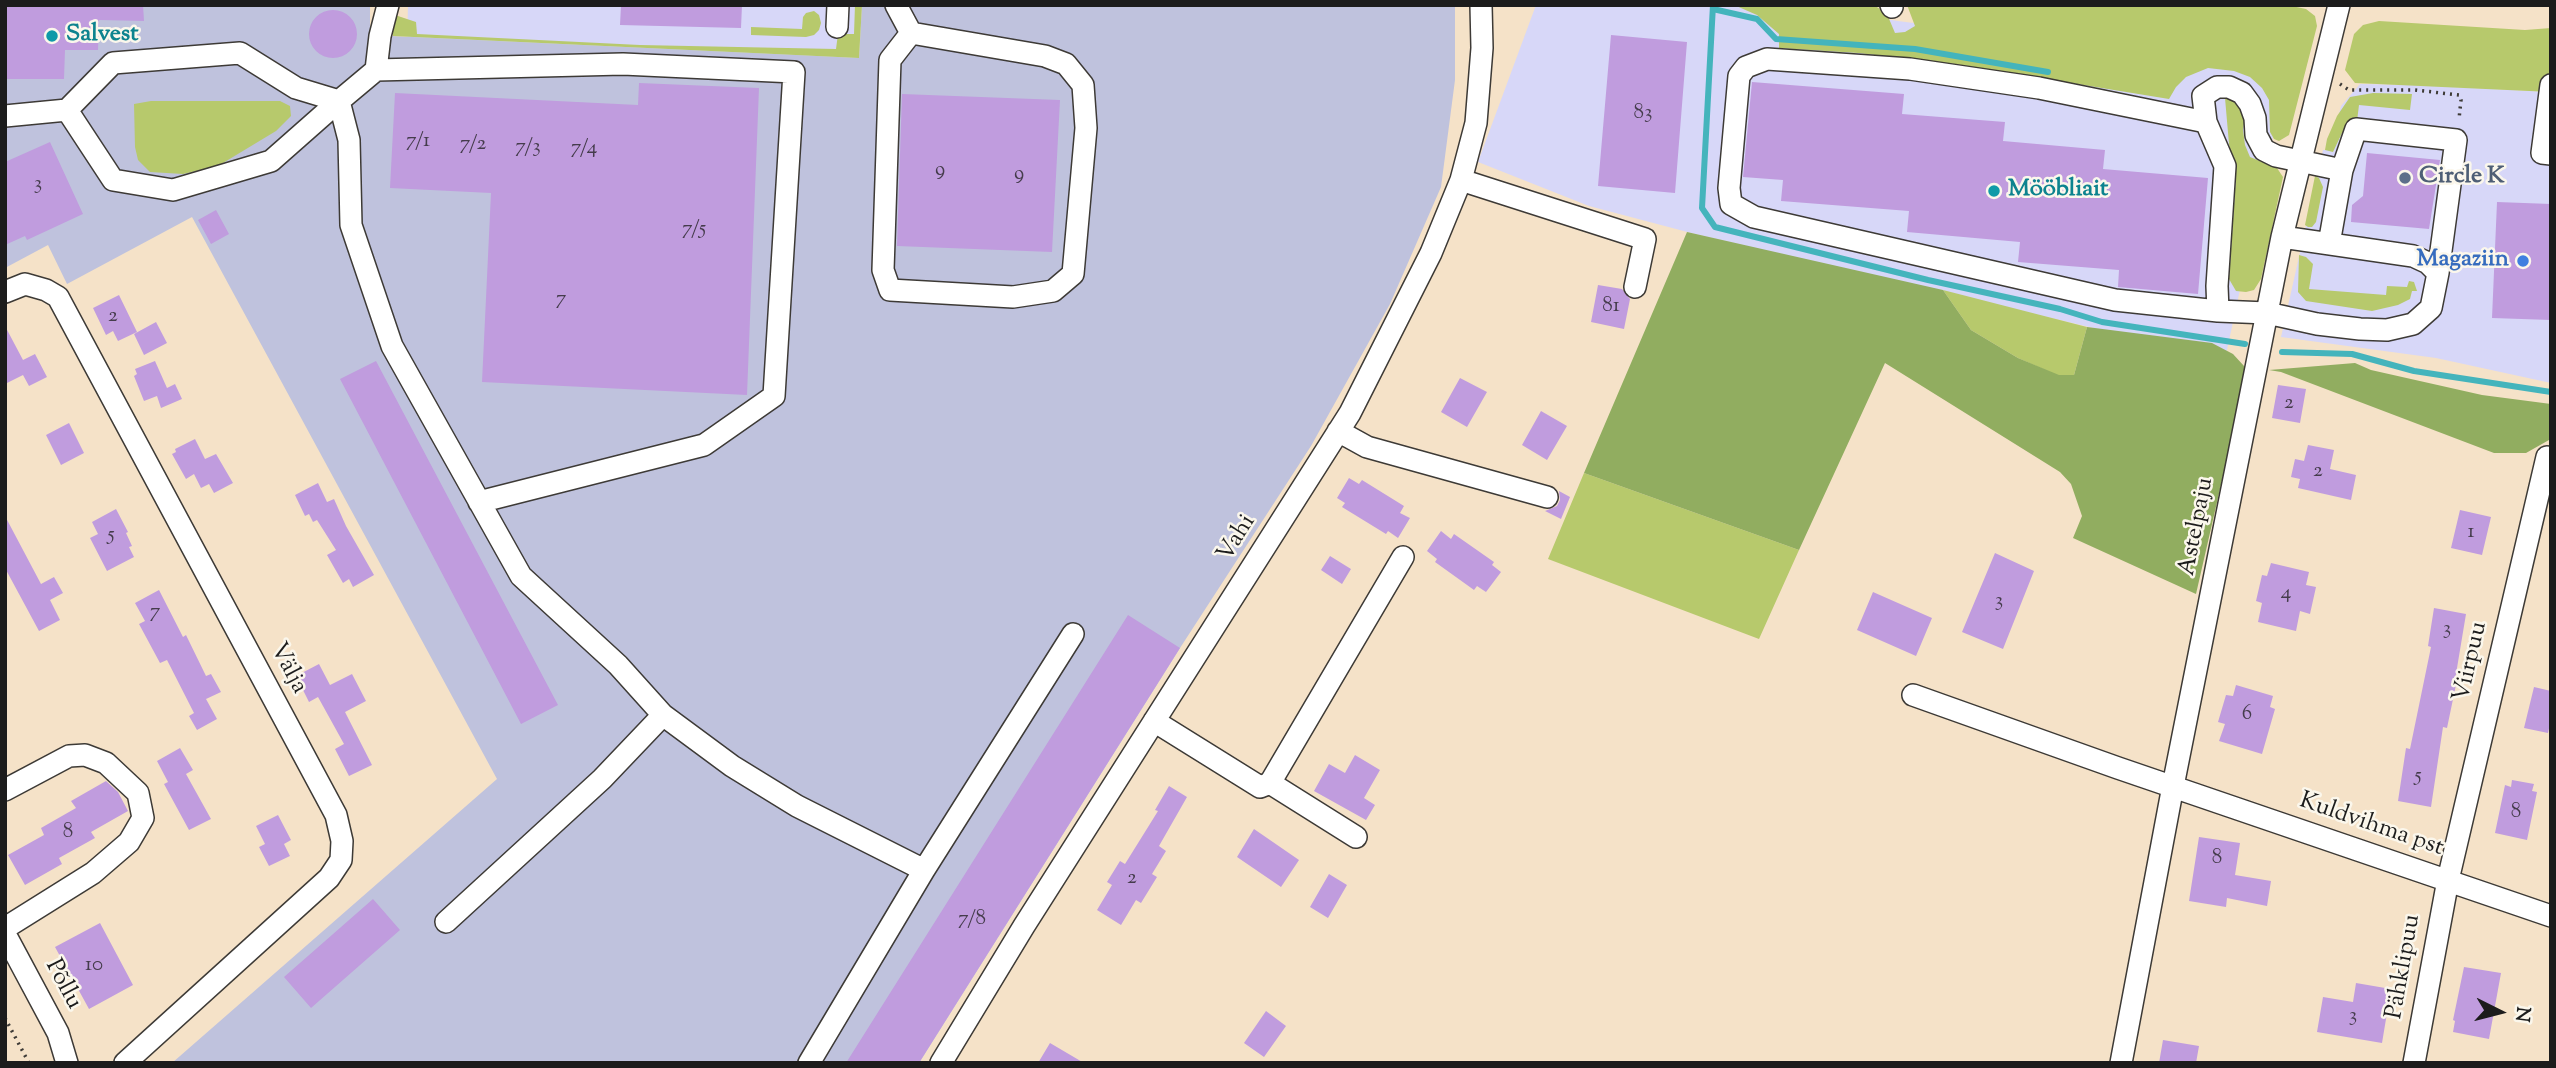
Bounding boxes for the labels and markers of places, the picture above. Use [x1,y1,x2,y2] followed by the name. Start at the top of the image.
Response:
[66,22,139,50] place label: Salvest
[44,28,60,44] marker: Salvest
[2419,164,2505,192] place label: Circle K
[2397,170,2413,186] marker: Circle K
[2008,177,2108,205] place label: Mööbliait
[1986,183,2002,199] marker: Mööbliait
[2417,247,2509,275] place label: Magaziin
[2515,253,2531,269] marker: Magaziin

